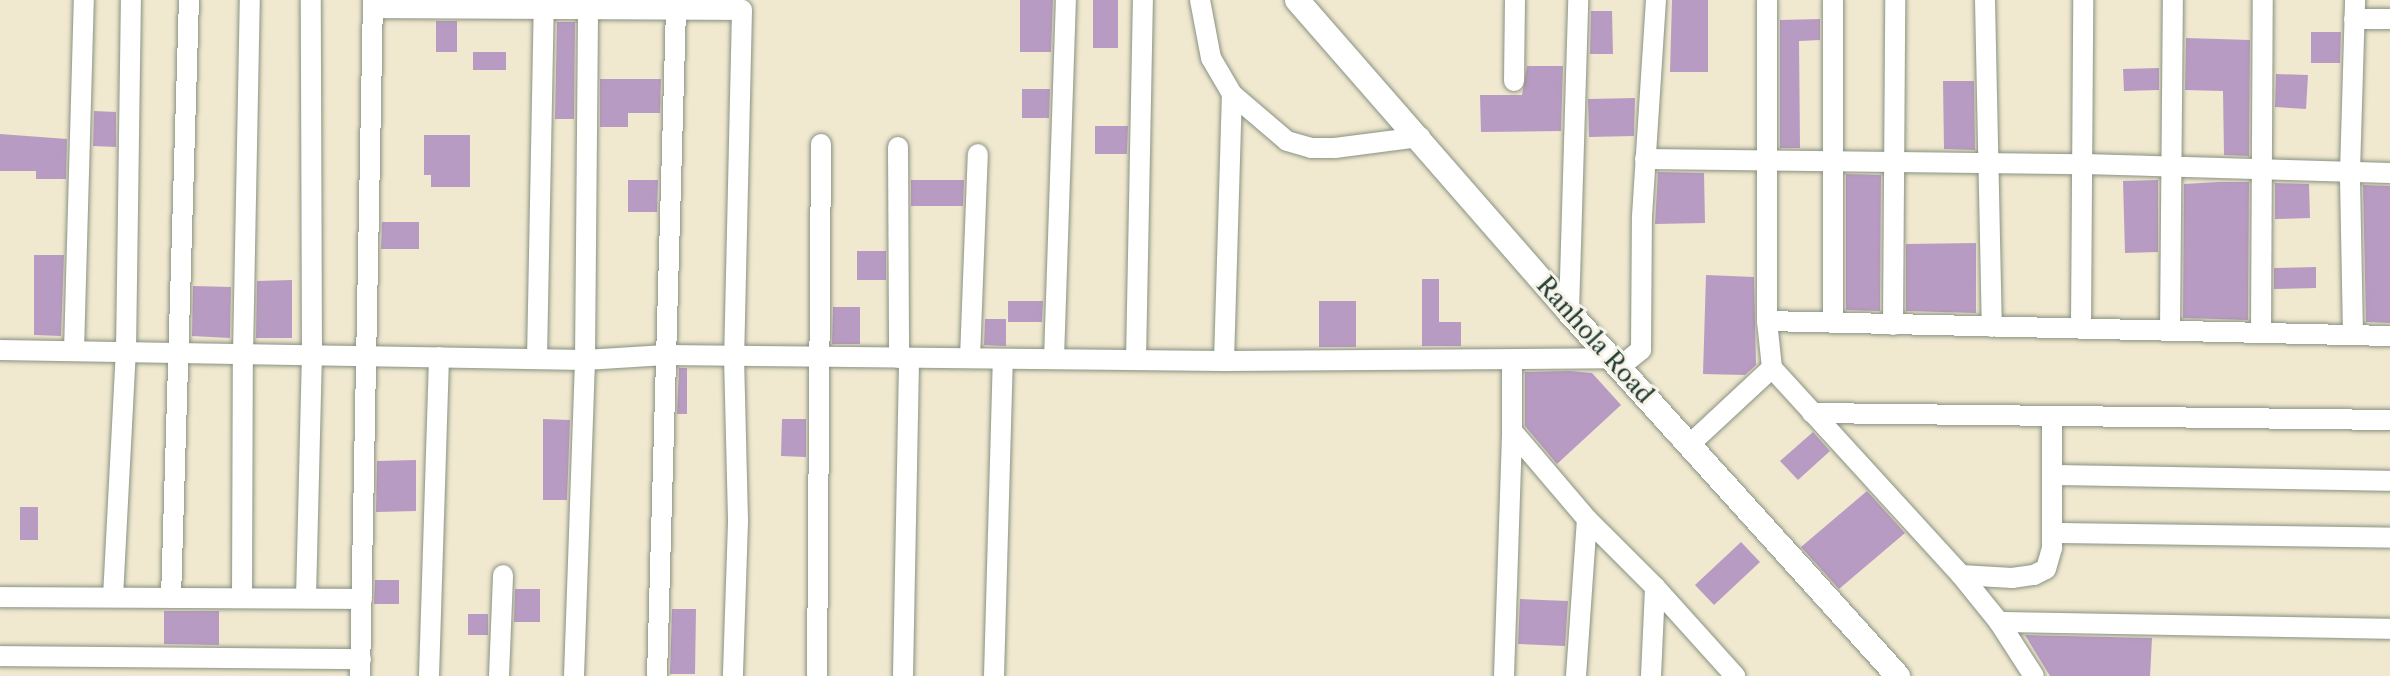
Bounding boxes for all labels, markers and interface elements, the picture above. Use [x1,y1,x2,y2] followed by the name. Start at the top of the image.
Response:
[1531,271,1659,409] street label: Ranhola Road

